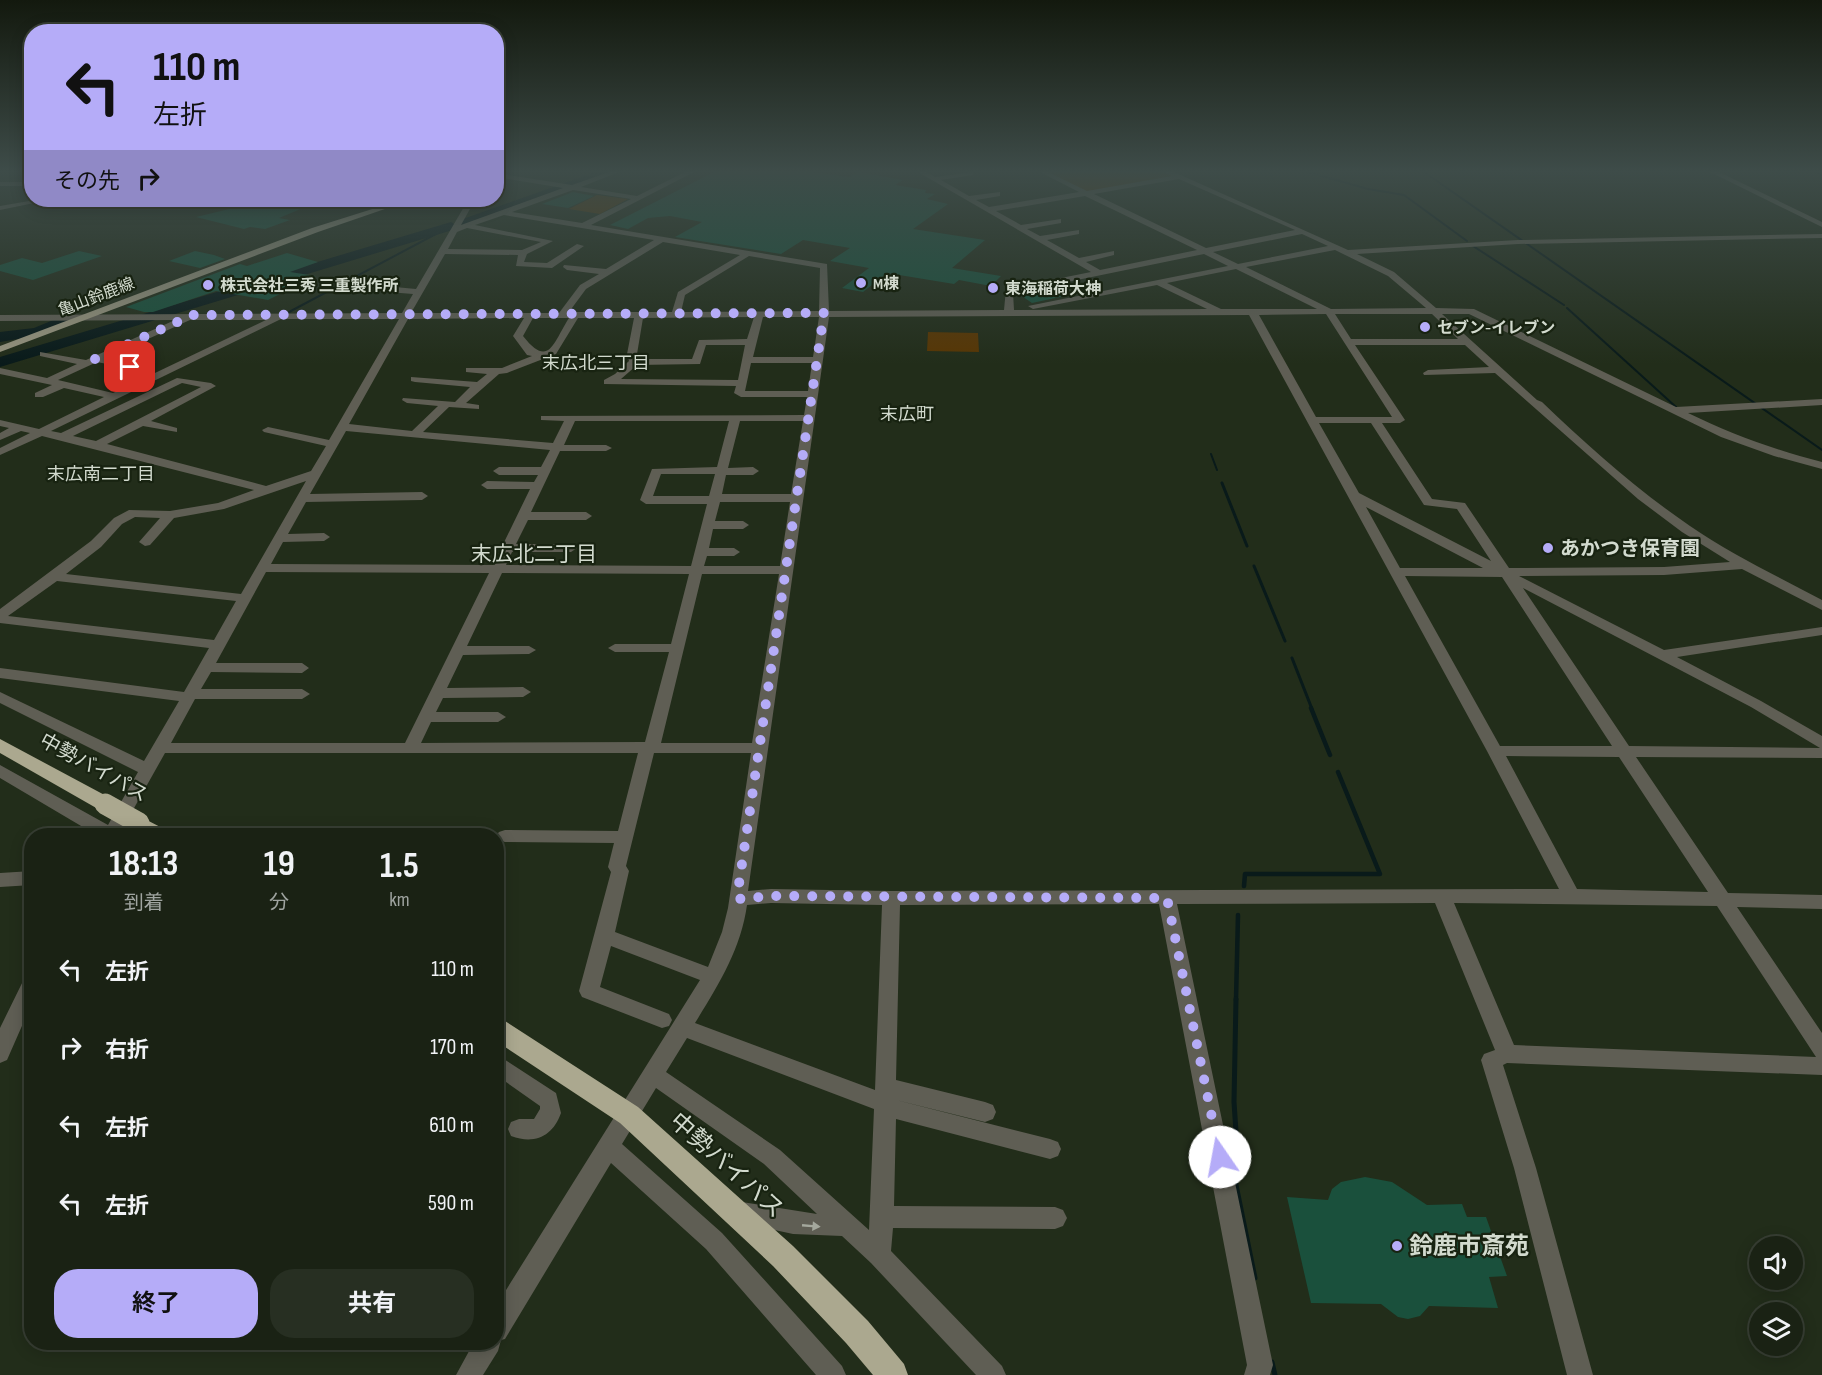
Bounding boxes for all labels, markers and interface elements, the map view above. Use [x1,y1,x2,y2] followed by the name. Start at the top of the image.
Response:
[153,42,240,93] text: 110 m
[54,48,132,126] icon: left
[153,100,207,132] text: 左折
[132,162,165,195] icon: right
[54,168,120,195] text: その先
[56,274,137,321] street label: 亀山鈴鹿線
[873,274,899,294] place label: M棟
[220,276,399,296] place label: 株式会社三秀 三重製作所
[854,276,868,290] marker: M棟
[201,278,215,292] marker: 株式会社三秀 三重製作所
[1005,279,1101,299] place label: 東海稲荷大神
[986,281,1000,295] marker: 東海稲荷大神
[1437,319,1555,338] place label: セブン-イレブン
[1418,320,1432,334] marker: セブン-イレブン
[104,341,155,392] pin
[113,350,146,383] icon: arrive
[542,353,650,374] district label: 末広北三丁目
[880,404,934,425] district label: 末広町
[47,464,155,485] district label: 末広南二丁目
[1560,537,1700,561] place label: あかつき保育園
[1541,541,1555,555] marker: あかつき保育園
[471,542,597,567] district label: 末広北二丁目
[35,728,152,807] street label: 中勢バイパス
[109,843,178,886] text: 18:13
[264,843,295,886] text: 19
[380,845,419,888] text: 1.5
[389,888,410,912] text: km
[124,891,164,915] text: 到着
[269,891,289,915] text: 分
[54,953,87,986] icon: left
[431,956,474,983] text: 110 m
[105,959,149,986] text: 左折
[54,1031,87,1064] icon: right
[430,1034,474,1061] text: 170 m
[105,1037,149,1064] text: 右折
[664,1107,790,1224] street label: 中勢バイパス
[54,1109,87,1142] icon: left
[429,1112,474,1139] text: 610 m
[105,1115,149,1142] text: 左折
[1188,1125,1252,1189] position arrow
[54,1187,87,1220] icon: left
[428,1190,474,1217] text: 590 m
[105,1193,149,1220] text: 左折
[801,1221,820,1230] one-way arrow
[1409,1232,1529,1261] place label: 鈴鹿市斎苑
[1749,1236,1803,1356] map controls
[1749,1236,1803,1290] button: sound
[1390,1239,1404,1253] marker: 鈴鹿市斎苑
[54,1269,258,1338] button: 終了
[270,1269,474,1338] button: 共有
[1749,1302,1803,1356] button: layers

